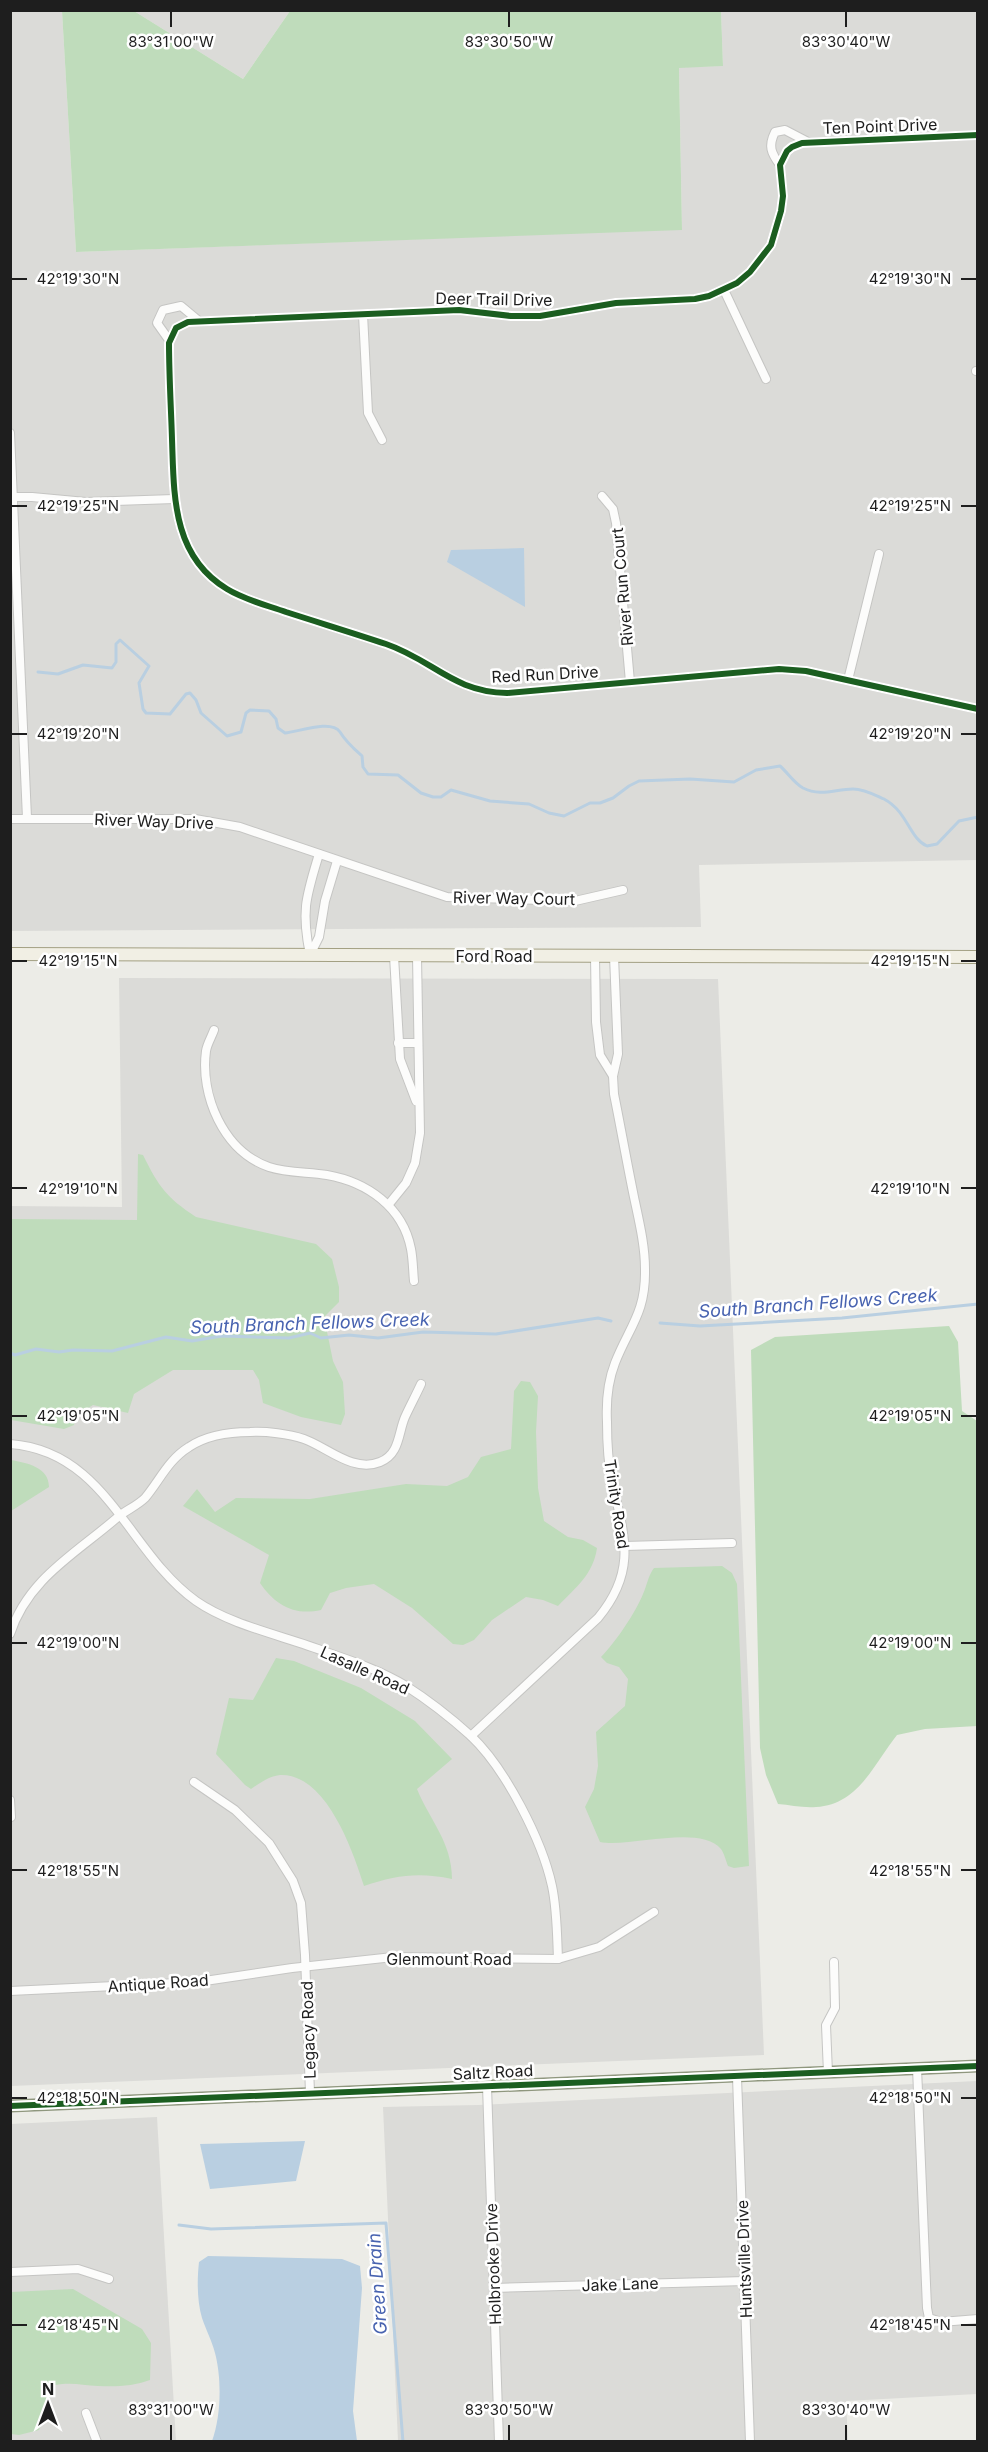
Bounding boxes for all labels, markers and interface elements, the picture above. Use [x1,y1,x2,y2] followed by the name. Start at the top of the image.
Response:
[128,32,214,51] text: 83°31'00"W
[465,32,554,51] text: 83°30'50"W
[802,32,890,51] text: 83°30'40"W
[822,114,938,138] street label: Ten Point Drive
[37,269,119,288] text: 42°19'30"N
[869,269,951,288] text: 42°19'30"N
[435,288,553,310] street label: Deer Trail Drive
[37,496,119,515] text: 42°19'25"N
[869,496,951,515] text: 42°19'25"N
[607,527,637,647] street label: River Run Court
[491,661,599,687] street label: Red Run Drive
[37,724,119,743] text: 42°19'20"N
[869,724,951,743] text: 42°19'20"N
[94,809,214,833] street label: River Way Drive
[453,887,575,909] street label: River Way Court
[455,946,533,966] street label: Ford Road
[38,951,118,970] text: 42°19'15"N
[870,951,950,970] text: 42°19'15"N
[38,1179,118,1198] text: 42°19'10"N
[870,1179,950,1198] text: 42°19'10"N
[698,1284,939,1322] water label: South Branch Fellows Creek
[190,1308,431,1338] water label: South Branch Fellows Creek
[37,1406,119,1425] text: 42°19'05"N
[869,1406,951,1425] text: 42°19'05"N
[600,1458,634,1550] street label: Trinity Road
[37,1633,119,1652] text: 42°19'00"N
[869,1633,951,1652] text: 42°19'00"N
[317,1641,413,1699] street label: Lasalle Road
[37,1861,119,1880] text: 42°18'55"N
[869,1861,951,1880] text: 42°18'55"N
[386,1949,512,1969] street label: Glenmount Road
[107,1969,209,1997] street label: Antique Road
[296,1981,320,2079] street label: Legacy Road
[452,2060,534,2084] street label: Saltz Road
[37,2088,119,2107] text: 42°18'50"N
[869,2088,951,2107] text: 42°18'50"N
[732,2199,756,2319] street label: Huntsville Drive
[481,2203,505,2325] street label: Holbrooke Drive
[363,2232,391,2336] water label: Green Drain
[581,2273,659,2295] street label: Jake Lane
[37,2315,119,2334] text: 42°18'45"N
[869,2315,951,2334] text: 42°18'45"N
[18,2374,78,2434] north arrow
[42,2379,54,2399] text: N
[128,2400,214,2419] text: 83°31'00"W
[465,2400,554,2419] text: 83°30'50"W
[802,2400,890,2419] text: 83°30'40"W

